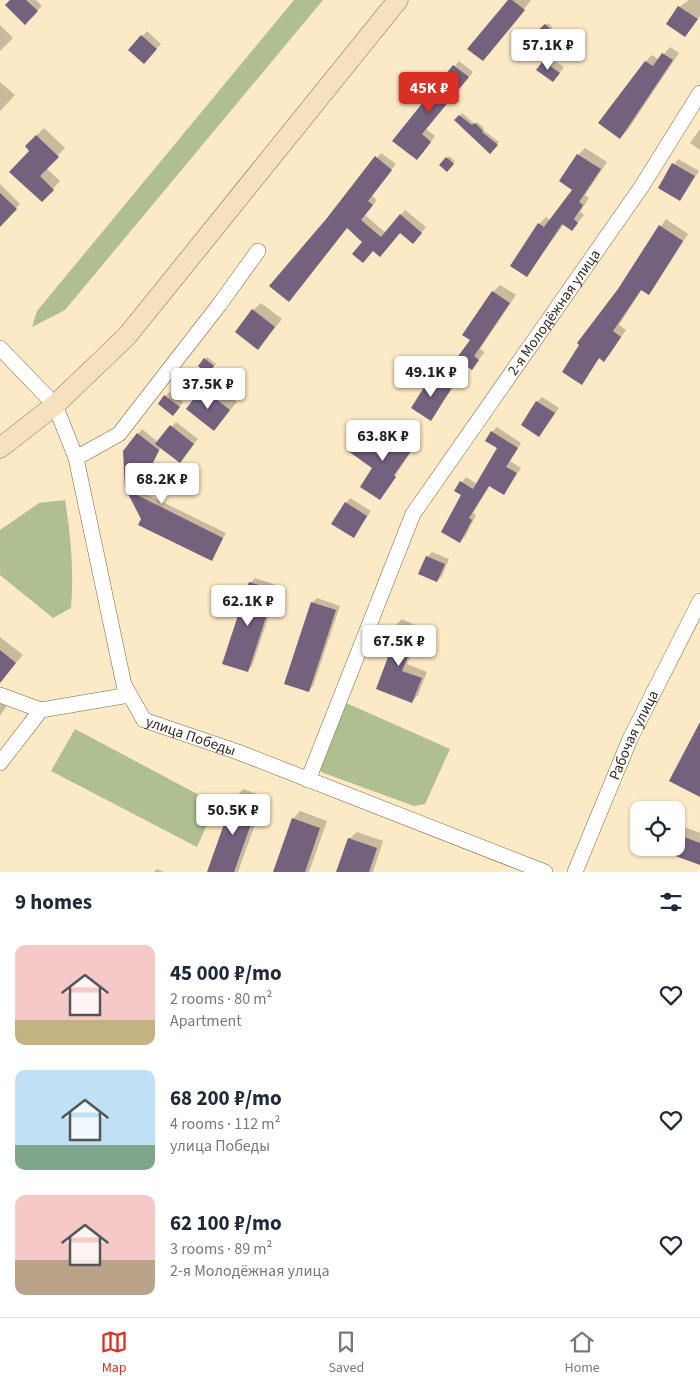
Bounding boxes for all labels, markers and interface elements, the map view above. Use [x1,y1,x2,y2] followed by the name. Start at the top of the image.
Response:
[502,28,594,71] pin: 57.1K ₽
[522,34,574,56] text: 57.1K ₽
[394,72,464,114] pin: 45K ₽
[410,77,448,99] text: 45K ₽
[503,245,606,380] street label: 2-я Молодёжная улица
[385,356,477,398] pin: 49.1K ₽
[405,361,457,383] text: 49.1K ₽
[162,368,254,410] pin: 37.5K ₽
[182,373,234,395] text: 37.5K ₽
[337,420,429,462] pin: 63.8K ₽
[357,425,409,447] text: 63.8K ₽
[116,462,208,505] pin: 68.2K ₽
[136,468,188,490] text: 68.2K ₽
[202,584,294,627] pin: 62.1K ₽
[222,590,274,612] text: 62.1K ₽
[353,624,445,667] pin: 67.5K ₽
[373,630,425,652] text: 67.5K ₽
[604,687,664,783] street label: Рабочая улица
[143,711,239,761] street label: улица Победы
[187,794,279,836] pin: 50.5K ₽
[207,799,259,821] text: 50.5K ₽
[630,801,685,856] map controls
[630,801,685,856] button: locate
[15,887,92,917] text: 9 homes
[657,888,685,916] icon: filters
[170,958,282,988] text: 45 000 ₽/mo
[55,965,115,1025] icon: home
[657,981,685,1009] icon: heart
[170,988,272,1010] text: 2 rooms · 80 m²
[170,1010,242,1032] text: Apartment
[170,1083,282,1113] text: 68 200 ₽/mo
[55,1090,115,1150] icon: home
[657,1106,685,1134] icon: heart
[170,1113,280,1135] text: 4 rooms · 112 m²
[170,1135,270,1157] text: улица Победы
[170,1208,282,1238] text: 62 100 ₽/mo
[55,1215,115,1275] icon: home
[657,1231,685,1259] icon: heart
[170,1238,272,1260] text: 3 rooms · 89 m²
[170,1260,330,1282] text: 2-я Молодёжная улица
[100,1328,128,1378] tab: Map
[328,1328,364,1378] tab: Saved
[565,1328,600,1378] tab: Home

